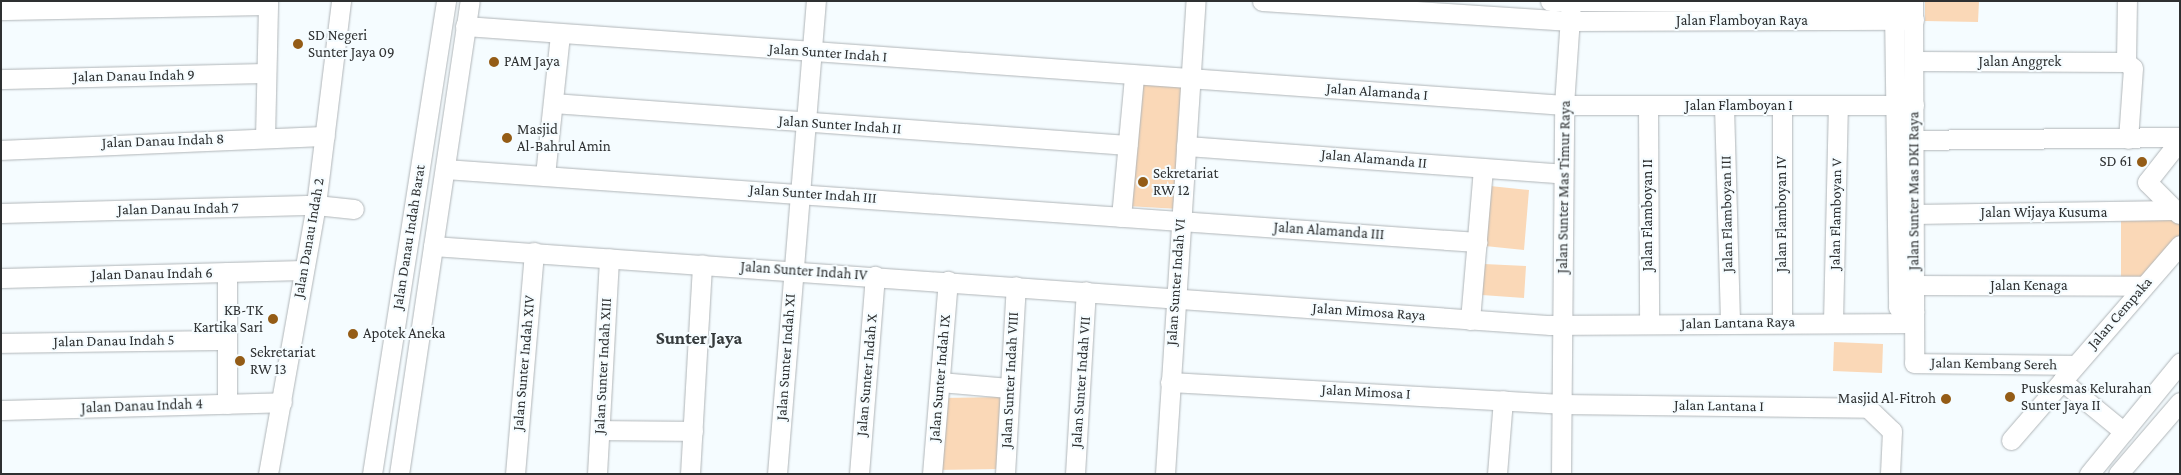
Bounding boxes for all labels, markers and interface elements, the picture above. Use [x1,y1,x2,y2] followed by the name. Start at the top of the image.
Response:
[1676,12,1808,30] street label: Jalan Flamboyan Raya
[308,26,395,61] place label: SD Negeri Sunter Jaya 09
[292,38,304,50] marker: SD Negeri Sunter Jaya 09
[768,40,888,66] street label: Jalan Sunter Indah I
[504,53,560,71] place label: PAM Jaya
[1979,53,2061,71] street label: Jalan Anggrek
[488,56,500,68] marker: PAM Jaya
[73,66,195,86] street label: Jalan Danau Indah 9
[1326,79,1428,105] street label: Jalan Alamanda I
[1685,97,1793,115] street label: Jalan Flamboyan I
[1553,100,1575,274] street label: Jalan Sunter Mas Timur Raya
[778,112,902,138] street label: Jalan Sunter Indah II
[1905,112,1923,270] street label: Jalan Sunter Mas DKI Raya
[517,120,611,155] place label: Masjid Al-Bahrul Amin
[102,130,224,152] street label: Jalan Danau Indah 8
[501,132,513,144] marker: Masjid Al-Bahrul Amin
[1320,145,1428,173] street label: Jalan Alamanda II
[2100,153,2132,171] place label: SD 61
[1717,155,1737,273] street label: Jalan Flamboyan III
[1773,156,1791,272] street label: Jalan Flamboyan IV
[2136,156,2148,168] marker: SD 61
[1826,158,1846,270] street label: Jalan Flamboyan V
[1639,159,1657,271] street label: Jalan Flamboyan II
[389,163,429,311] street label: Jalan Danau Indah Barat
[1153,164,1218,199] place label: Sekretariat RW 12
[1137,176,1149,188] marker: Sekretariat RW 12
[290,177,328,299] street label: Jalan Danau Indah 2
[749,181,877,207] street label: Jalan Sunter Indah III
[117,199,239,219] street label: Jalan Danau Indah 7
[1981,204,2107,222] street label: Jalan Wijaya Kusuma
[1163,218,1189,346] street label: Jalan Sunter Indah VI
[1273,218,1385,244] street label: Jalan Alamanda III
[740,258,868,284] street label: Jalan Sunter Indah IV
[91,264,213,284] street label: Jalan Danau Indah 6
[2084,273,2156,353] street label: Jalan Cempaka
[1990,277,2068,295] street label: Jalan Kenaga
[773,293,799,421] street label: Jalan Sunter Indah XI
[509,295,539,431] street label: Jalan Sunter Indah XIV
[590,298,616,434] street label: Jalan Sunter Indah XIII
[1312,299,1426,325] street label: Jalan Mimosa Raya
[193,301,263,336] place label: KB-TK Kartika Sari
[997,311,1023,449] street label: Jalan Sunter Indah VIII
[267,313,279,325] marker: KB-TK Kartika Sari
[853,313,881,437] street label: Jalan Sunter Indah X
[1681,313,1795,333] street label: Jalan Lantana Raya
[925,314,955,442] street label: Jalan Sunter Indah IX
[1067,316,1095,448] street label: Jalan Sunter Indah VII
[363,325,445,343] place label: Apotek Aneka
[656,327,742,349] district label: Sunter Jaya
[347,328,359,340] marker: Apotek Aneka
[53,331,175,351] street label: Jalan Danau Indah 5
[250,343,315,378] place label: Sekretariat RW 13
[1931,354,2057,374] street label: Jalan Kembang Sereh
[234,355,246,367] marker: Sekretariat RW 13
[2021,379,2152,414] place label: Puskesmas Kelurahan Sunter Jaya II
[1321,381,1411,403] street label: Jalan Mimosa I
[1838,390,1936,408] place label: Masjid Al-Fitroh
[2003,390,2017,404] marker: Puskesmas Kelurahan Sunter Jaya II
[1940,393,1952,405] marker: Masjid Al-Fitroh
[81,395,203,417] street label: Jalan Danau Indah 4
[1674,396,1764,416] street label: Jalan Lantana I

